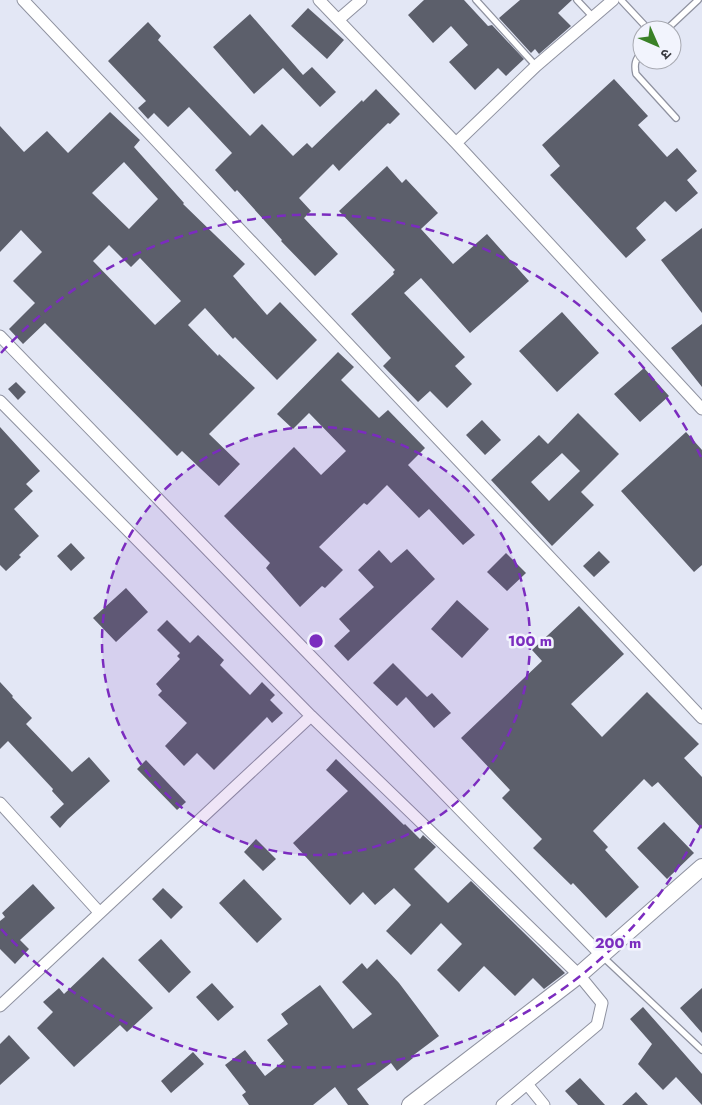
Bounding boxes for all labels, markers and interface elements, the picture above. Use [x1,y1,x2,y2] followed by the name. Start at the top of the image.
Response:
[632,20,682,70] north arrow
[656,44,676,65] text: उ
[508,630,552,652] text: 100 m
[307,632,325,650] centre of rings
[595,932,641,954] text: 200 m

